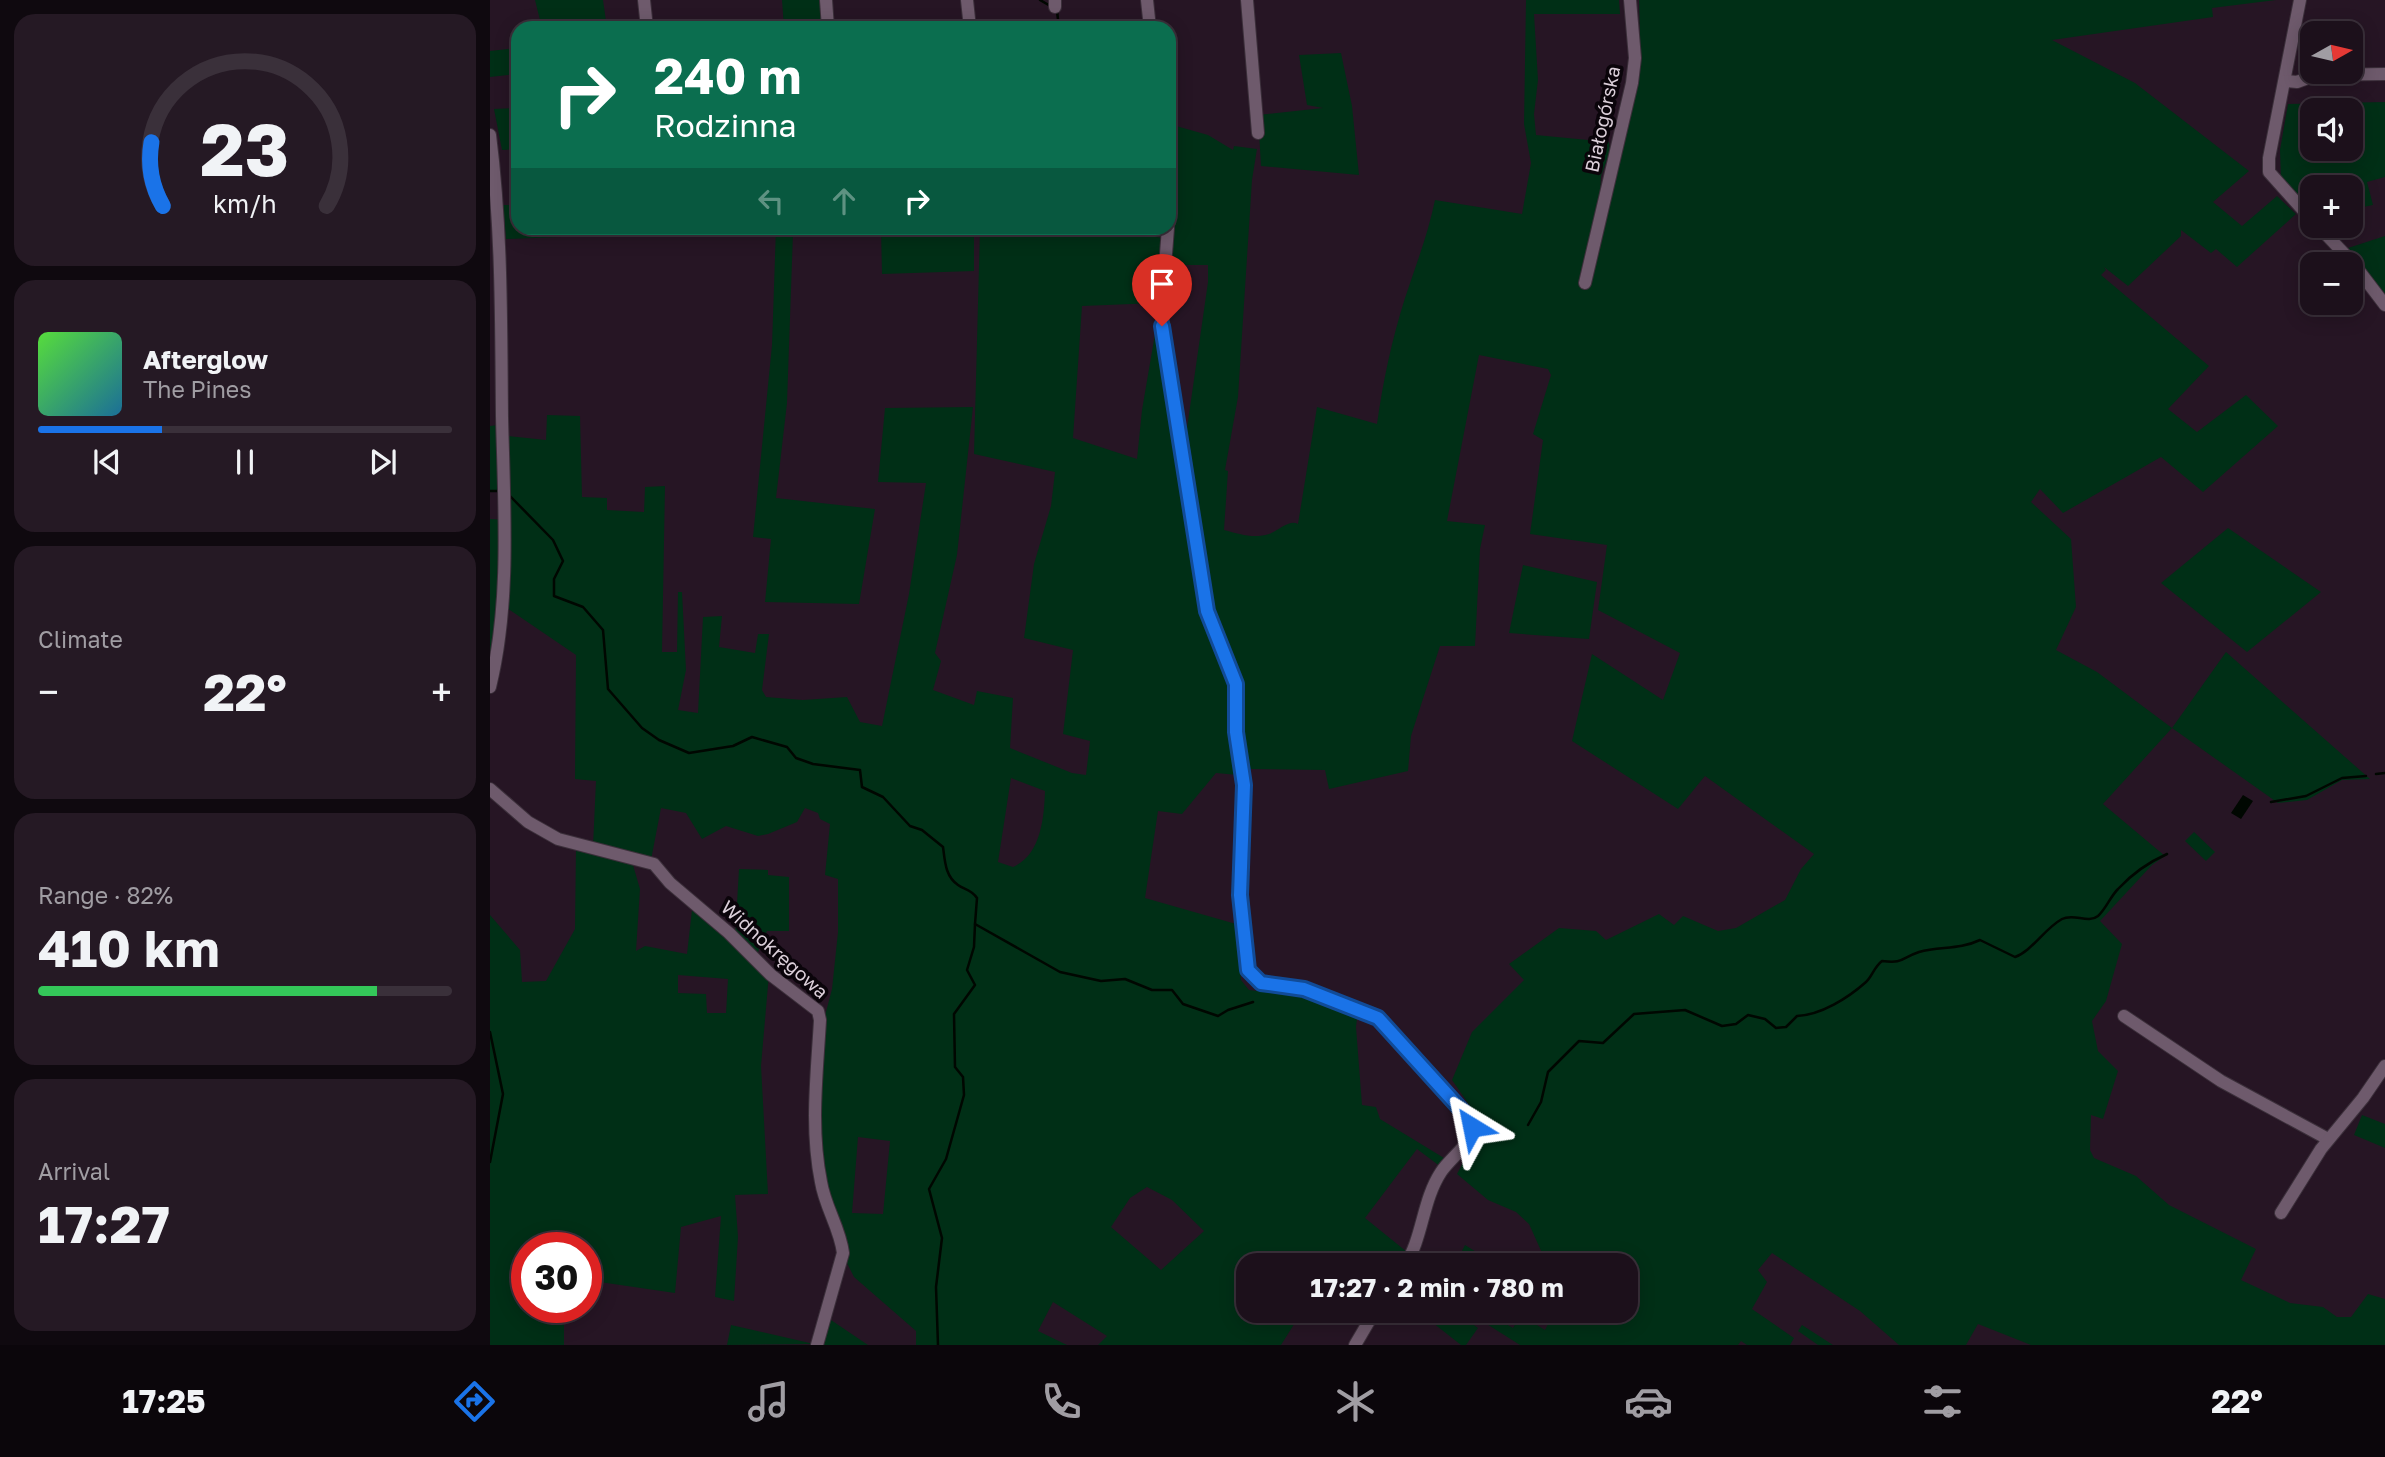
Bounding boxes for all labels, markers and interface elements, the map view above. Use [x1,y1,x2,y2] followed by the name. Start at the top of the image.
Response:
[2300,21,2362,84] north arrow
[2300,21,2363,315] map controls
[654,46,802,105] text: 240 m
[539,49,630,140] icon: right
[1580,64,1624,174] street label: Białogórska
[2300,98,2363,161] button: sound
[201,105,289,192] text: 23
[654,106,797,144] text: Rodzinna
[2300,175,2363,238] button: +
[752,182,790,220] icon: left
[825,182,863,220] icon: ahead
[898,182,936,220] icon: right
[213,188,277,219] text: km/h
[2300,252,2363,315] button: −
[1132,254,1192,326] pin
[1143,265,1181,303] icon: arrive
[143,344,268,375] text: Afterglow
[143,375,251,403] text: The Pines
[88,443,126,481] icon: previous
[226,443,264,481] icon: pause
[364,443,402,481] icon: next
[38,625,123,653] text: Climate
[203,660,287,722] text: 22°
[38,669,59,714] text: −
[431,669,452,714] text: +
[38,881,173,909] text: Range · 82%
[717,895,833,1003] street label: Widnokręgowa
[38,916,220,978] text: 410 km
[1435,1090,1509,1164] position arrow
[38,1157,110,1185] text: Arrival
[38,1192,170,1254] text: 17:27
[511,1232,602,1323] speed limit sign: 30
[1310,1272,1564,1303] text: 17:27 · 2 min · 780 m
[450,1377,499,1426] icon: directions
[744,1377,793,1426] icon: music
[1037,1377,1086,1426] icon: phone
[1331,1377,1380,1426] icon: climate
[1624,1377,1673,1426] icon: car
[1918,1377,1967,1426] icon: filters
[122,1382,205,1420] text: 17:25
[2211,1382,2263,1420] text: 22°

